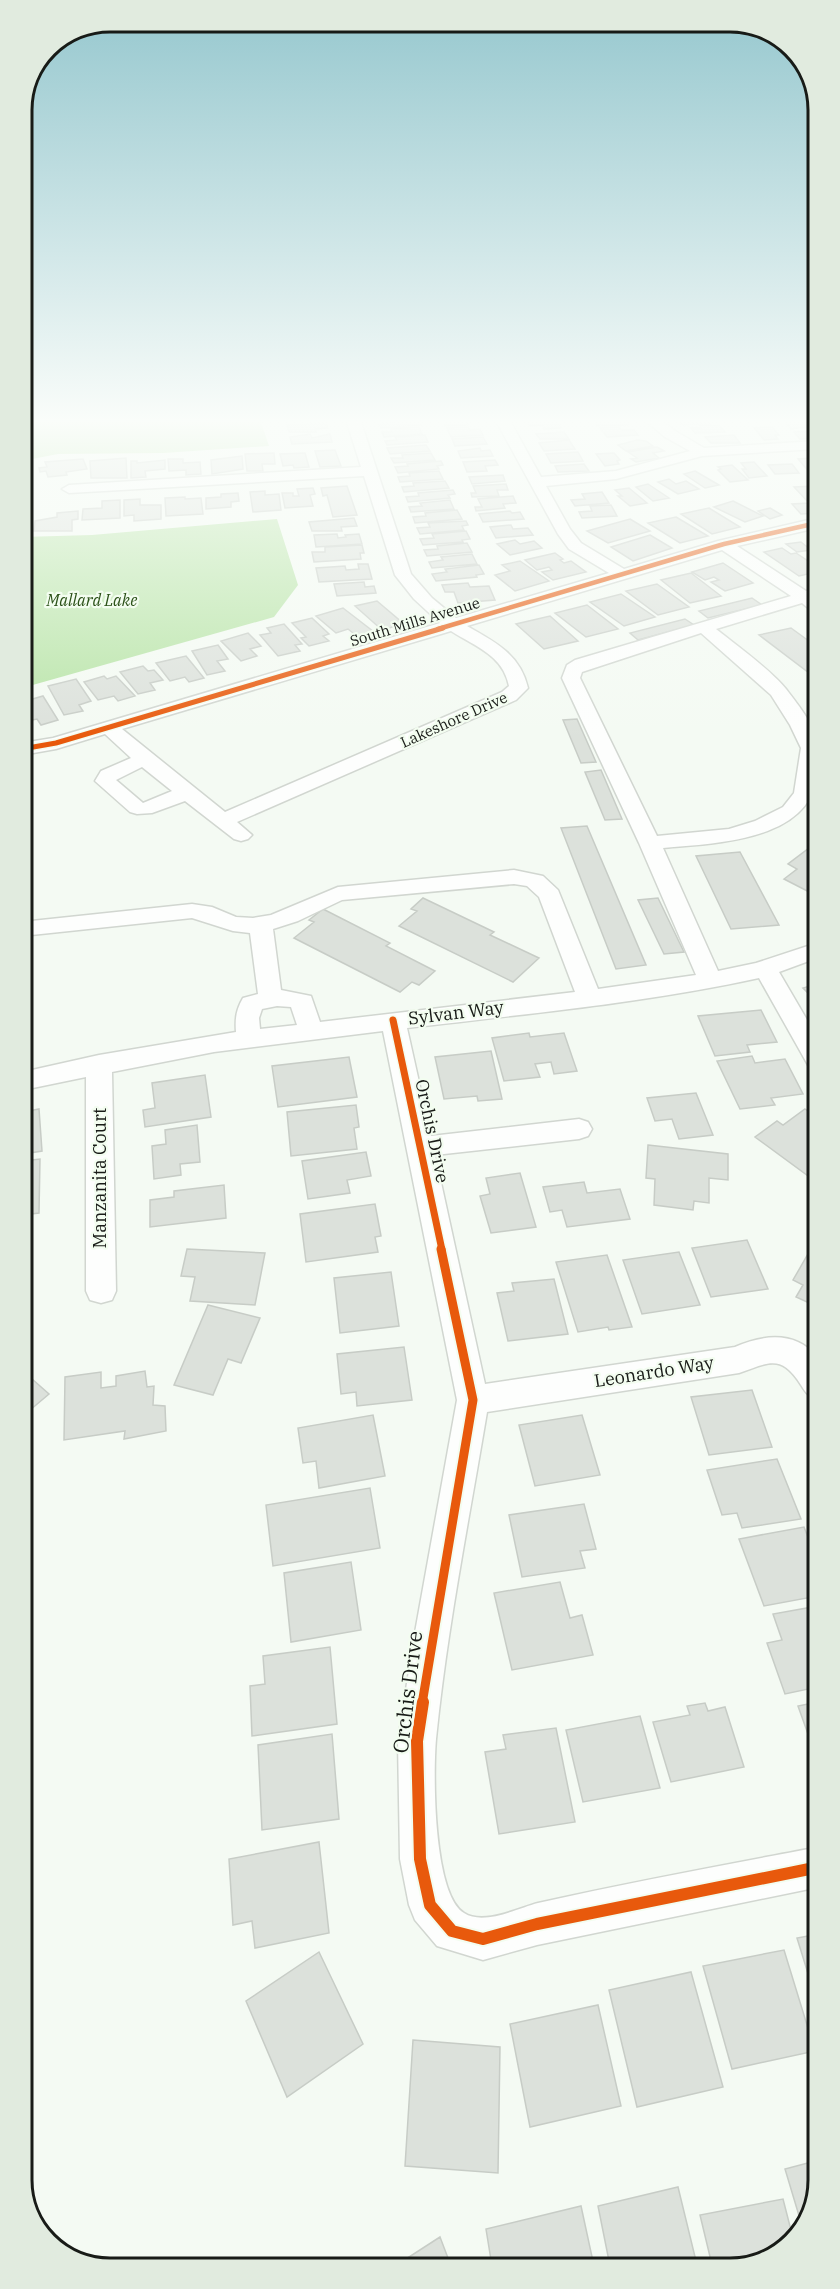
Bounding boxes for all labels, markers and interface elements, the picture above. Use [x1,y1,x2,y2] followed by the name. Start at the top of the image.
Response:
[46,590,137,610] water label: Mallard Lake
[348,593,482,650] street label: South Mills Avenue
[397,688,510,752] street label: Lakeshore Drive
[407,995,505,1030] street label: Sylvan Way
[410,1077,455,1185] street label: Orchis Drive
[88,1108,111,1248] street label: Manzanita Court
[593,1351,716,1392] street label: Leonardo Way
[386,1629,428,1755] street label: Orchis Drive

